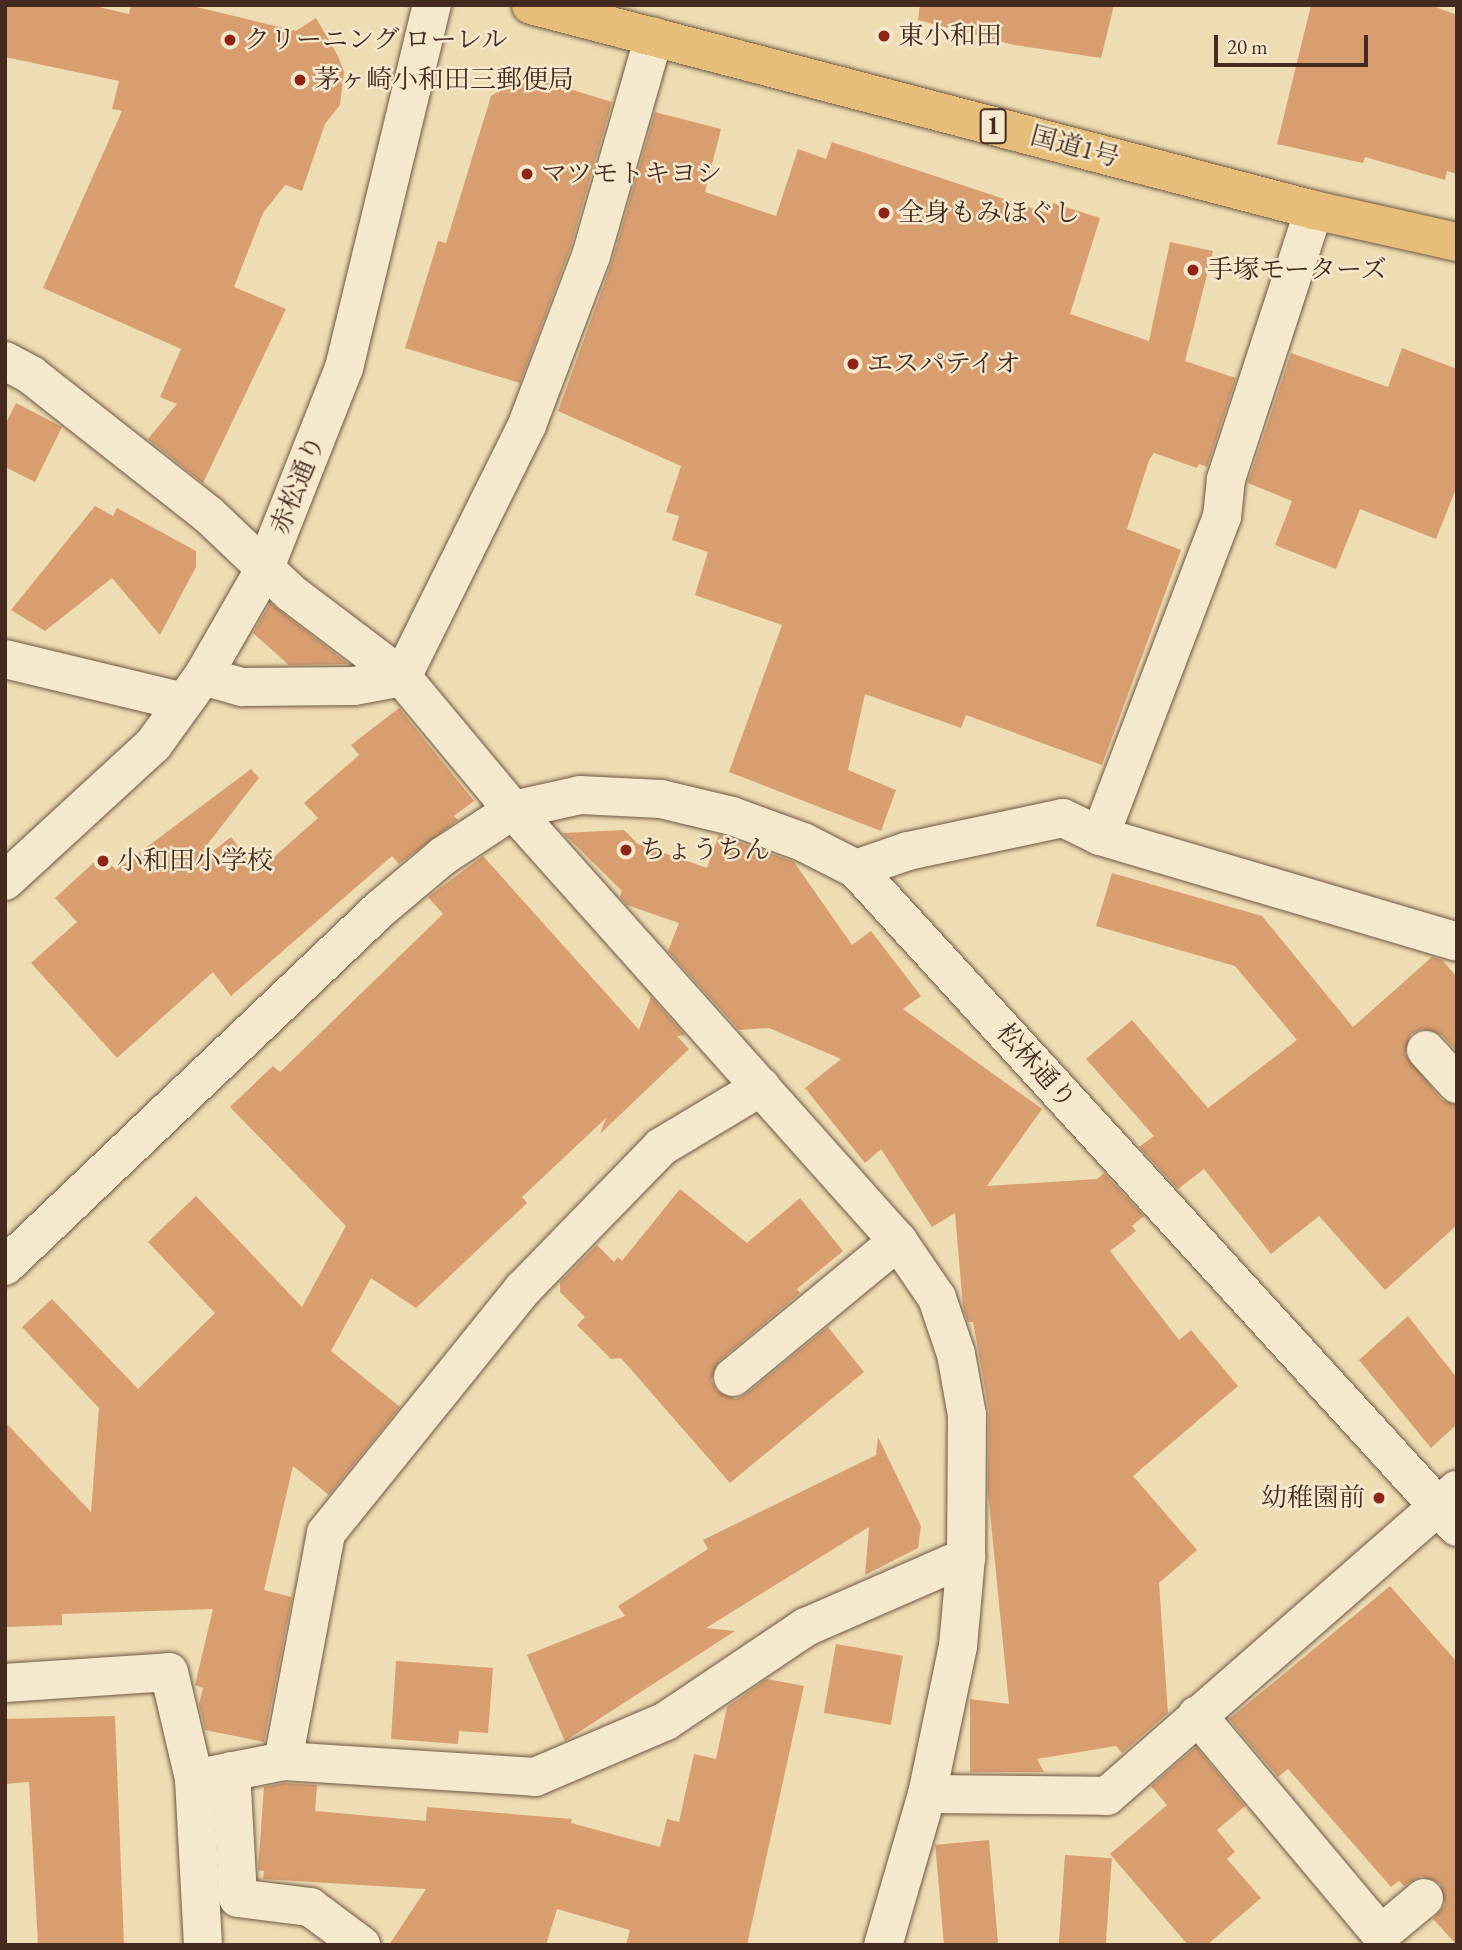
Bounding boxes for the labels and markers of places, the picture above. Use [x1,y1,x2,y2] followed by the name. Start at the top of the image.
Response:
[898,20,1002,52] place label: 東小和田
[244,24,509,56] place label: クリーニング ローレル
[876,28,892,44] marker: 東小和田
[222,32,238,48] marker: クリーニング ローレル
[314,64,574,96] place label: 茅ヶ崎小和田三郵便局
[292,72,308,88] marker: 茅ヶ崎小和田三郵便局
[541,158,723,190] place label: マツモトキヨシ
[519,166,535,182] marker: マツモトキヨシ
[898,197,1080,229] place label: 全身もみほぐし
[876,205,892,221] marker: 全身もみほぐし
[1207,254,1388,286] place label: 手塚モーターズ
[1185,262,1201,278] marker: 手塚モーターズ
[867,348,1023,380] place label: エスパテイオ
[845,356,861,372] marker: エスパテイオ
[640,834,770,866] place label: ちょうちん
[618,842,634,858] marker: ちょうちん
[117,845,273,877] place label: 小和田小学校
[95,853,111,869] marker: 小和田小学校
[1261,1482,1365,1514] place label: 幼稚園前
[1371,1490,1387,1506] marker: 幼稚園前

